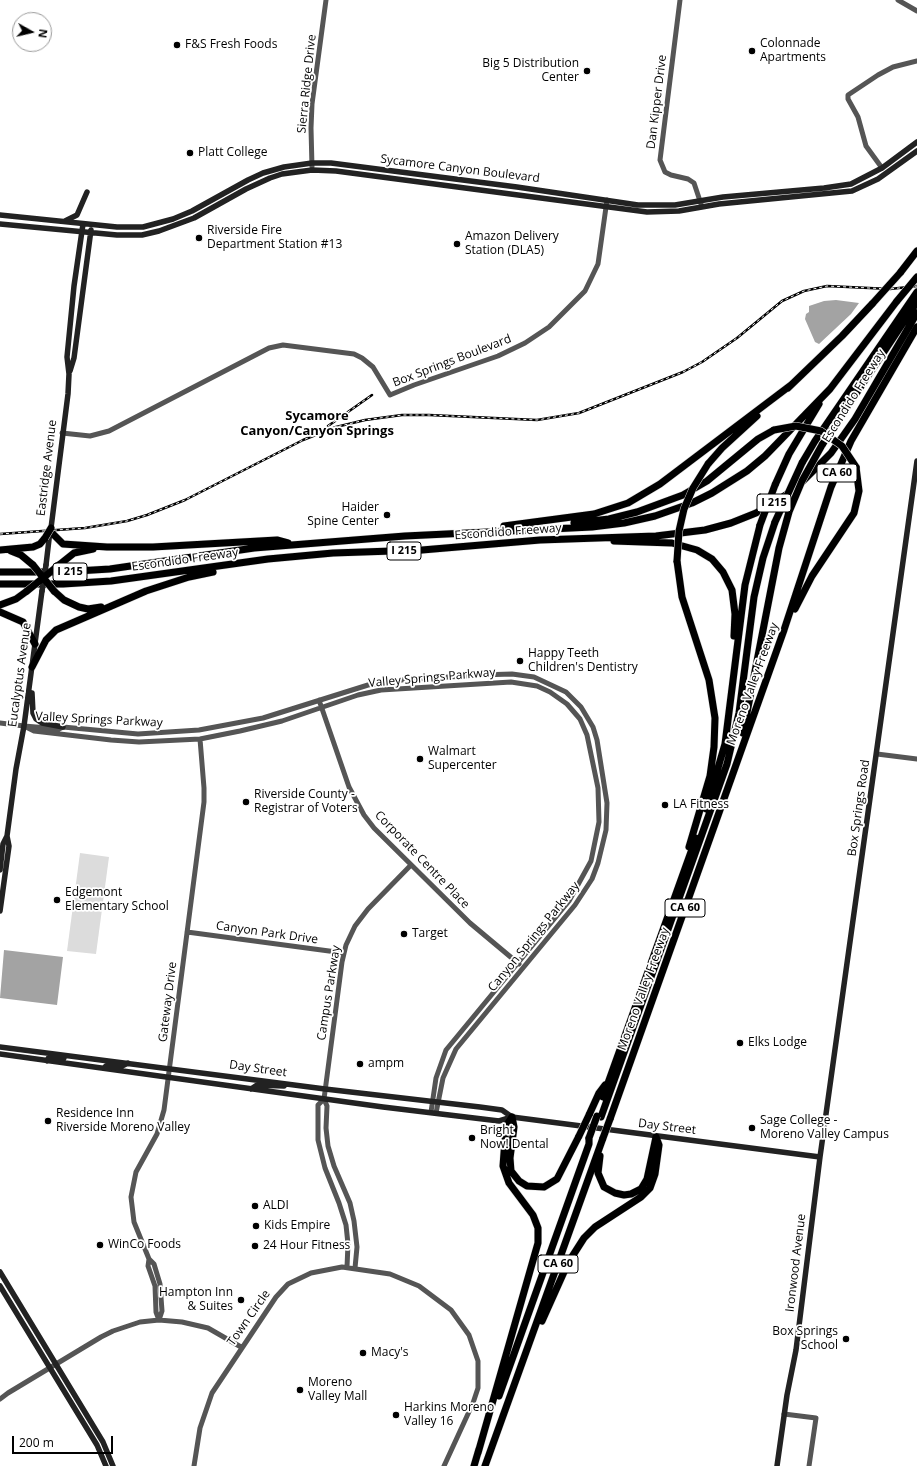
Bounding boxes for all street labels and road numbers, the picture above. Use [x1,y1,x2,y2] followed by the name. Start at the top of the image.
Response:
[295,34,319,134] street label: Sierra Ridge Drive
[644,54,670,150] street label: Dan Kipper Drive
[380,152,540,186] street label: Sycamore Canyon Boulevard
[391,332,513,390] street label: Box Springs Boulevard
[819,347,889,445] street label: Escondido Freeway
[34,419,60,517] street label: Eastridge Avenue
[817,464,857,482] road number: CA 60
[757,494,791,512] road number: I 215
[454,521,562,543] street label: Escondido Freeway
[387,542,421,560] road number: I 215
[131,545,239,575] street label: Escondido Freeway
[53,563,87,581] road number: I 215
[724,621,782,747] street label: Moreno Valley Freeway
[6,622,34,728] street label: Eucalyptus Avenue
[368,665,496,691] street label: Valley Springs Parkway
[35,709,163,731] street label: Valley Springs Parkway
[845,759,873,857] street label: Box Springs Road
[372,808,472,912] street label: Corporate Centre Place
[485,879,583,995] street label: Canyon Springs Parkway
[665,899,705,917] road number: CA 60
[215,919,319,947] street label: Canyon Park Drive
[615,926,673,1052] street label: Moreno Valley Freeway
[314,944,344,1042] street label: Campus Parkway
[156,961,180,1043] street label: Gateway Drive
[228,1058,288,1080] street label: Day Street
[637,1116,697,1138] street label: Day Street
[783,1213,809,1313] street label: Ironwood Avenue
[538,1255,578,1273] road number: CA 60
[225,1287,273,1349] street label: Town Circle

